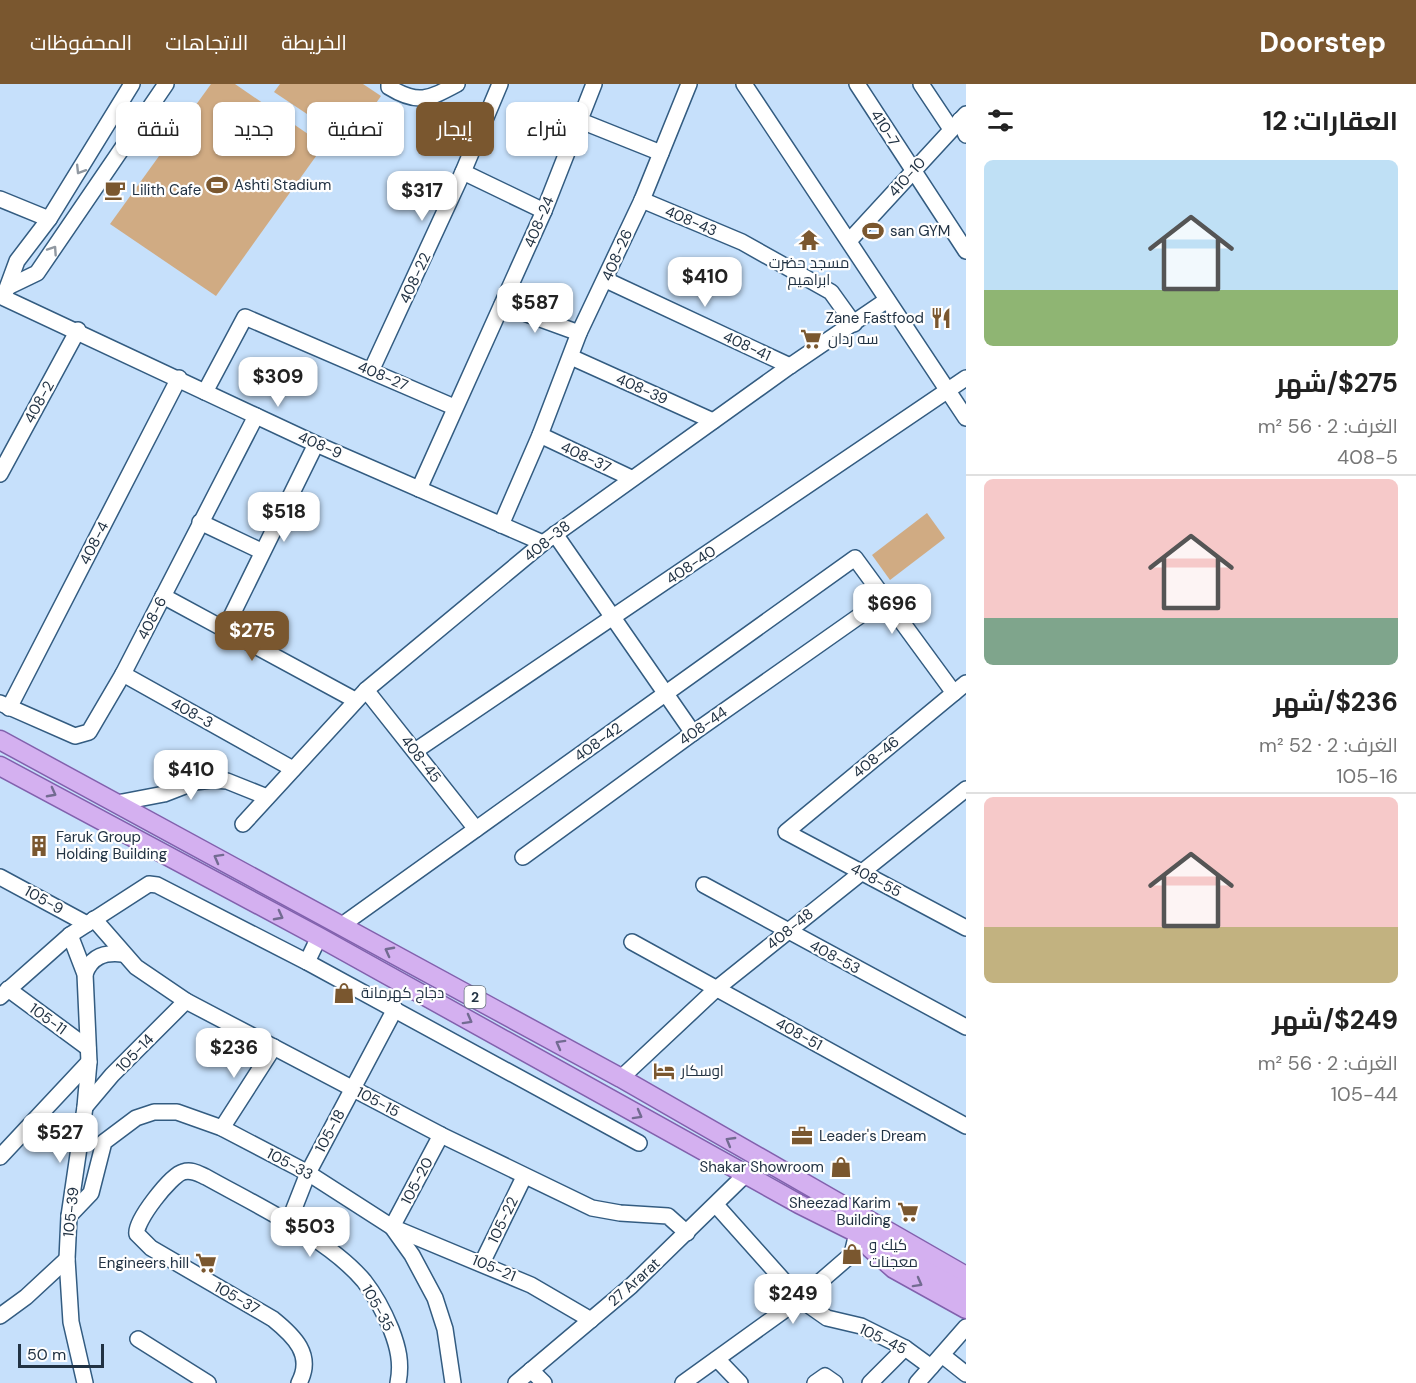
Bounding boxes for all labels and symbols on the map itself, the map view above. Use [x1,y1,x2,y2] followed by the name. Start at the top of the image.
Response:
[866,106,904,150] street label: 410-7
[884,153,930,201] street label: 410-10
[75,164,87,174] one-way arrow
[386,171,458,222] pin: $317
[205,173,229,197] sports icon: Ashti Stadium
[234,175,331,195] place label: Ashti Stadium
[103,178,127,202] cafe icon: Lilith Cafe
[132,180,201,200] place label: Lilith Cafe
[519,193,559,251] street label: 408-24
[662,201,720,241] street label: 408-43
[861,219,885,243] sports icon: san GYM
[890,221,950,241] place label: san GYM
[597,226,637,284] street label: 408-26
[797,228,821,252] temple icon: مسجد حضرت ابراهیم
[46,245,57,256] one-way arrow
[395,249,435,307] street label: 408-22
[769,253,849,290] place label: مسجد حضرت ابراهیم
[669,257,741,308] pin: $410
[499,283,571,334] pin: $587
[929,306,953,330] restaurant icon: Zane Fastfood
[826,308,924,328] place label: Zane Fastfood
[720,326,774,366] street label: 408-41
[799,327,823,351] supermarket icon: سه ردان
[828,329,878,349] place label: سه ردان
[355,356,411,396] street label: 408-27
[242,357,314,408] pin: $309
[613,369,671,409] street label: 408-39
[19,377,59,427] street label: 408-2
[295,427,345,463] street label: 408-9
[558,437,614,477] street label: 408-37
[248,492,320,543] pin: $518
[519,516,575,566] street label: 408-38
[75,518,113,568] street label: 408-4
[662,541,720,589] street label: 408-40
[856,584,928,635] pin: $696
[133,593,171,643] street label: 408-6
[216,611,288,662] pin: $275
[167,693,217,733] street label: 408-3
[675,702,731,750] street label: 408-44
[570,718,626,766] street label: 408-42
[396,731,446,787] street label: 408-45
[848,732,904,782] street label: 408-46
[155,750,227,801] pin: $410
[45,786,56,797] one-way arrow
[56,827,167,864] place label: Faruk Group Holding Building
[27,834,51,858] building icon: Faruk Group Holding Building
[214,854,224,865] one-way arrow
[847,858,905,902] street label: 408-55
[21,881,67,919] street label: 105-9
[762,904,818,954] street label: 408-48
[273,908,284,920] one-way arrow
[806,935,864,979] street label: 408-53
[385,947,395,958] one-way arrow
[332,981,356,1005] shop icon: دجاج كهرمانة
[361,983,444,1004] place label: دجاج كهرمانة
[464,986,486,1008] road number: 2
[25,999,71,1039] street label: 105-11
[462,1013,472,1024] one-way arrow
[772,1013,826,1055] street label: 408-51
[198,1028,270,1079] pin: $236
[112,1030,158,1076] street label: 105-14
[556,1040,567,1051] one-way arrow
[652,1059,676,1083] hotel icon: اوسكار
[680,1061,724,1081] place label: اوسكار
[353,1082,403,1122] street label: 105-15
[310,1106,350,1156] street label: 105-18
[632,1108,642,1119] one-way arrow
[24,1113,96,1164] pin: $527
[790,1124,814,1148] office icon: Leader's Dream
[819,1126,926,1146] place label: Leader's Dream
[726,1136,736,1148] one-way arrow
[263,1143,317,1185] street label: 105-33
[396,1154,438,1208] street label: 105-20
[829,1155,853,1179] shop icon: Shakar Showroom
[700,1157,824,1177] place label: Shakar Showroom
[58,1186,84,1238] street label: 105-39
[483,1193,523,1247] street label: 105-22
[789,1193,891,1230] place label: Sheezad Karim Building
[896,1200,920,1224] supermarket icon: Sheezad Karim Building
[274,1207,346,1258] pin: $503
[869,1235,918,1272] place label: كيك و معجنات
[840,1242,864,1266] shop icon: كيك و معجنات
[469,1250,519,1286] street label: 105-21
[194,1251,218,1275] supermarket icon: Engineers hill
[98,1253,189,1273] place label: Engineers hill
[604,1253,664,1311] street label: 27 Ararat
[757,1274,829,1325] pin: $249
[912,1275,922,1287] one-way arrow
[211,1277,263,1319] street label: 105-37
[357,1281,399,1335] street label: 105-35
[856,1319,910,1359] street label: 105-45
[18,1341,104,1368] scale bar

